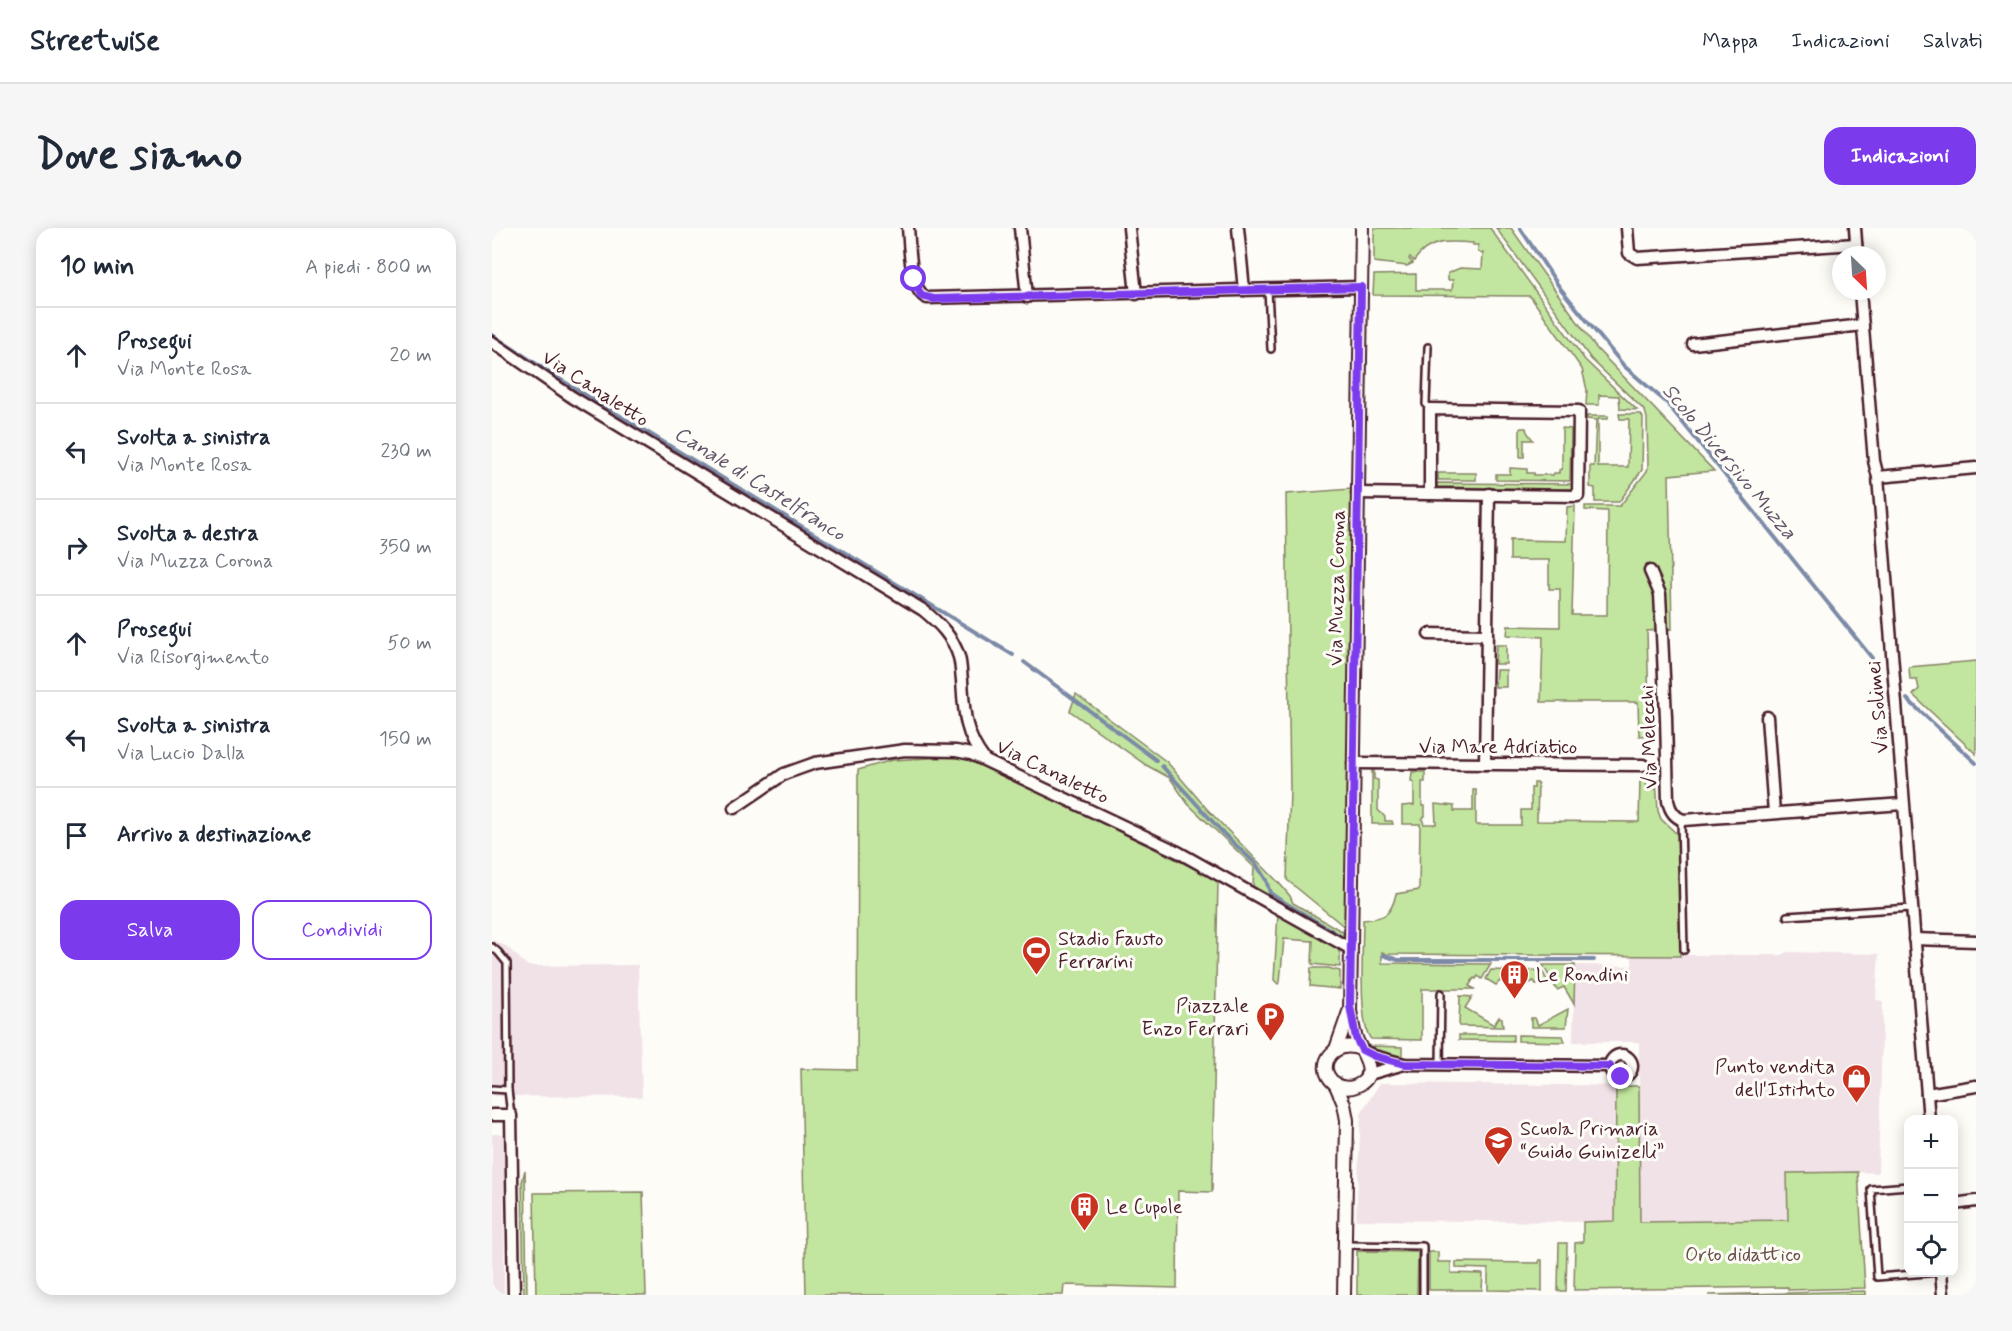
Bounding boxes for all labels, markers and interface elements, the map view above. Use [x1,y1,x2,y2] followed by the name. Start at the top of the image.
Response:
[30,23,160,60] text: Streetwise
[1702,27,1758,55] text: Mappa
[1791,27,1890,55] text: Indicazioni
[1923,27,1982,55] text: Salvati
[1824,127,1976,185] button: Indicazioni
[36,129,242,184] text: Dove siamo
[1832,246,1886,300] north arrow
[60,250,135,284] text: 10 min
[305,254,432,281] text: A piedi · 800 m
[900,265,926,291] route start
[117,328,192,356] text: Prosegui
[60,339,93,372] icon: ahead
[389,342,432,369] text: 20 m
[537,345,654,434] street label: Via Canaletto
[117,356,251,383] text: Via Monte Rosa
[1656,378,1803,546] water label: Scolo Diversivo Muzza
[669,420,851,548] water label: Canale di Castelfranco
[117,424,271,452] text: Svolta a sinistra
[60,435,93,468] icon: left
[380,438,432,465] text: 230 m
[117,452,251,479] text: Via Monte Rosa
[1323,510,1352,666] street label: Via Muzza Corona
[117,520,259,548] text: Svolta a destra
[60,531,93,564] icon: right
[379,534,432,561] text: 350 m
[117,548,273,575] text: Via Muzza Corona
[117,616,192,644] text: Prosegui
[60,627,93,660] icon: ahead
[387,630,432,657] text: 50 m
[117,644,269,671] text: Via Risorgimento
[1861,659,1896,754] street label: Via Solimei
[1634,684,1665,789] street label: Via Melecchi
[117,712,271,740] text: Svolta a sinistra
[60,723,93,756] icon: left
[379,726,432,753] text: 150 m
[991,733,1113,811] street label: Via Canaletto
[1419,734,1577,761] street label: Via Mare Adriatico
[117,740,245,767] text: Via Lucio Dalla
[60,819,93,852] icon: arrive
[117,821,311,849] text: Arrivo a destinazione
[60,900,240,960] button: Salva
[252,900,432,960] button: Condividi
[1058,926,1163,976] place label: Stadio Fausto Ferrarini
[1021,934,1053,976] sports icon: Stadio Fausto Ferrarini
[1499,958,1531,1000] building icon: Le Rondini
[1536,962,1628,989] place label: Le Rondini
[1141,993,1249,1043] place label: Piazzale Enzo Ferrari
[1254,1000,1286,1042] parking icon: Piazzale Enzo Ferrari
[1715,1054,1835,1104] place label: Punto vendita dell'Istituto
[1840,1062,1872,1104] shop icon: Punto vendita dell'Istituto
[1607,1063,1633,1089] route end
[1904,1115,1958,1277] map controls
[1904,1115,1958,1169] button: +
[1520,1116,1664,1166] place label: Scuola Primaria “Guido Guinizelli”
[1483,1124,1515,1166] school or university icon: Scuola Primaria “Guido Guinizelli”
[1904,1169,1958,1223] button: −
[1069,1190,1101,1232] building icon: Le Cupole
[1106,1194,1183,1221] place label: Le Cupole
[1904,1223,1958,1277] button: locate
[1685,1242,1801,1269] park label: Orto didattico

